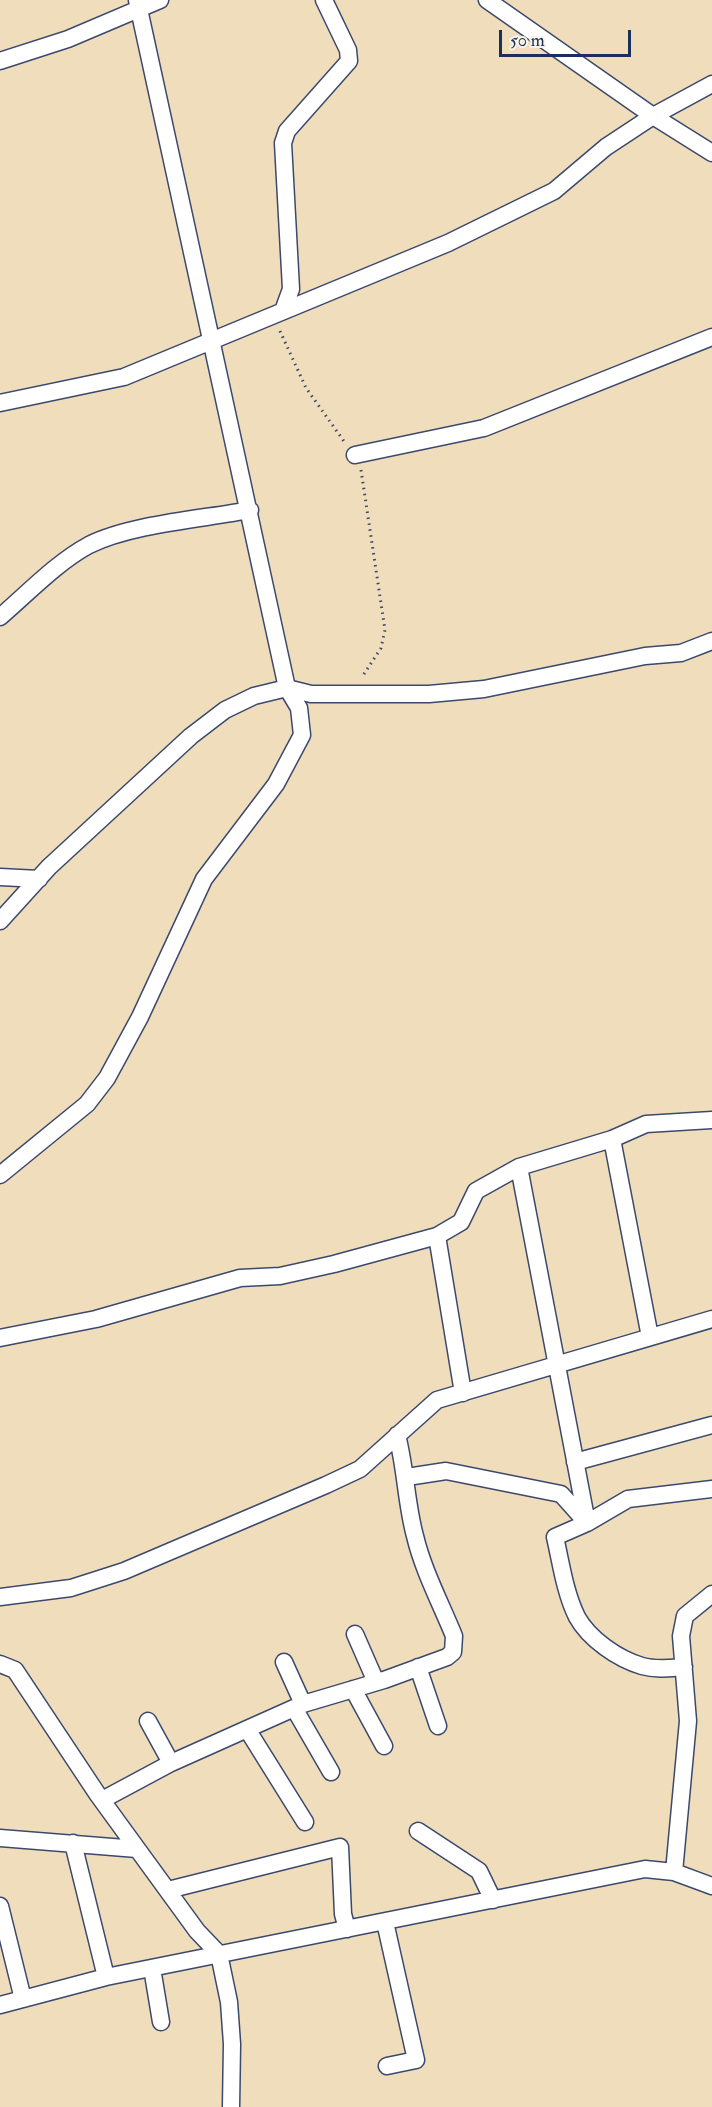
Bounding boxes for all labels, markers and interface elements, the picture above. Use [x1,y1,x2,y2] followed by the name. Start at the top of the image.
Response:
[502,18,634,56] scale bar
[510,29,545,52] text: 50 m

